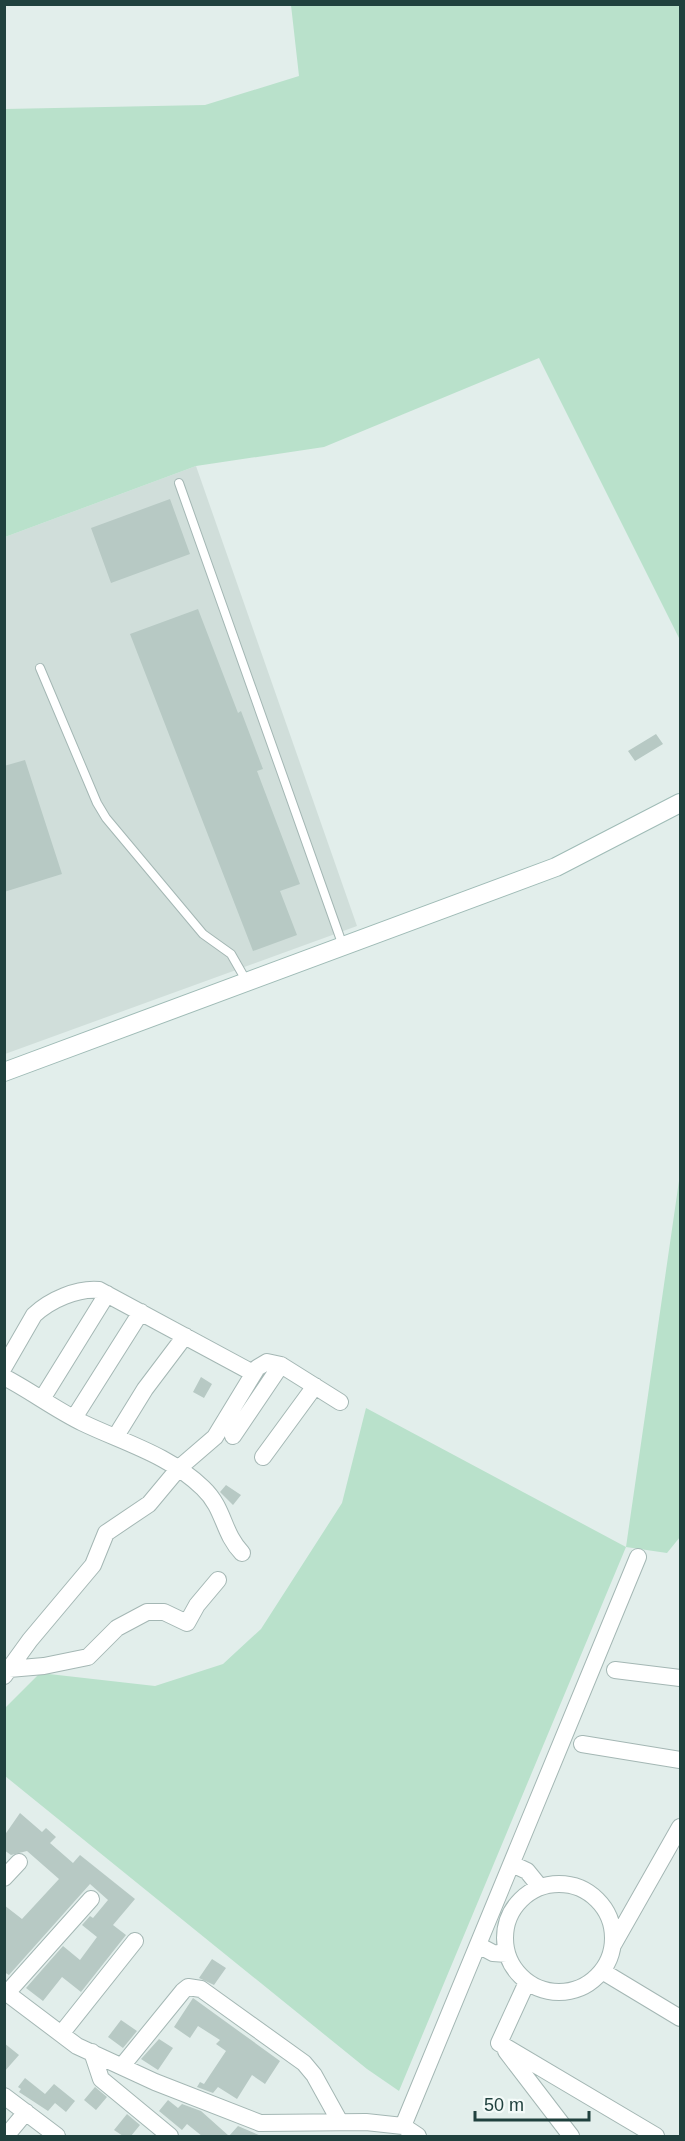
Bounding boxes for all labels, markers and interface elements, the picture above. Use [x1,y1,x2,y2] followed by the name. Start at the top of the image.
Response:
[475,2084,589,2122] scale bar
[484,2095,524,2115] text: 50 m

